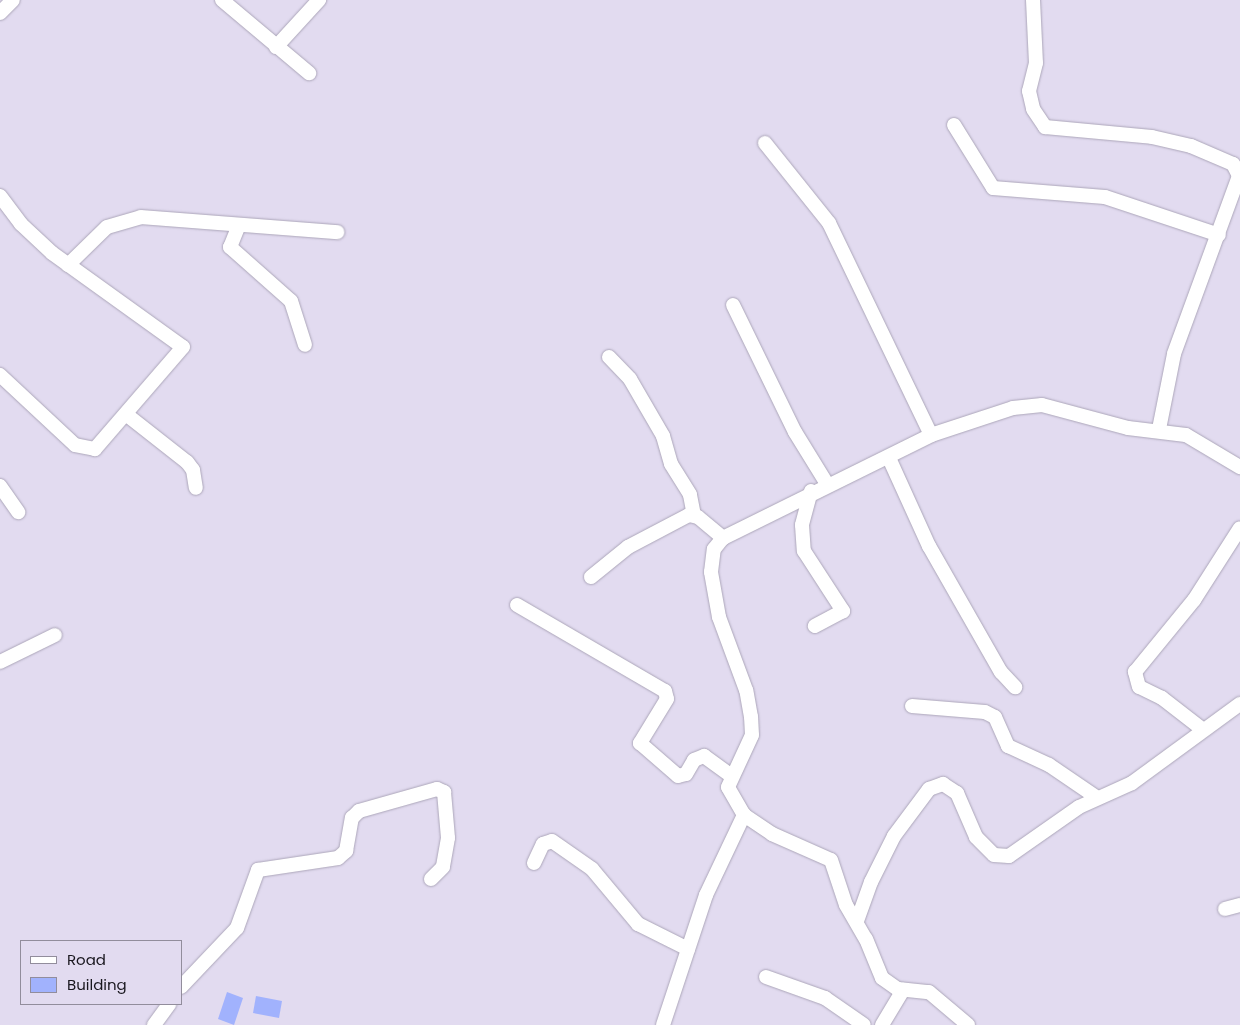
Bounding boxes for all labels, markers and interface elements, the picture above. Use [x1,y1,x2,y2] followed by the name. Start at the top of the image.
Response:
[20,940,182,1005] legend
[67,949,106,970] text: Road
[67,974,127,995] text: Building

